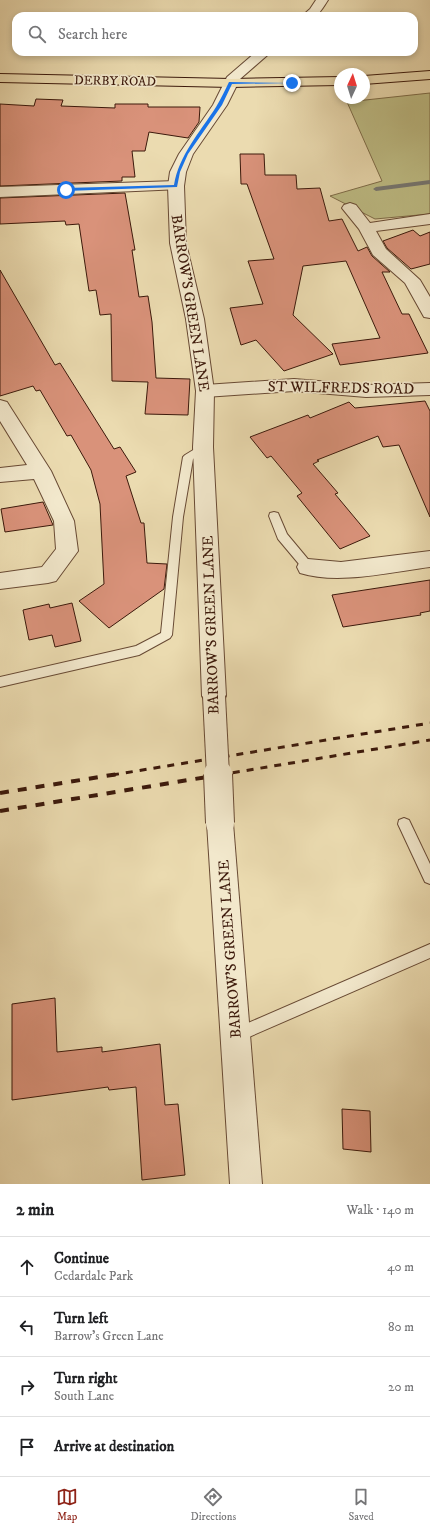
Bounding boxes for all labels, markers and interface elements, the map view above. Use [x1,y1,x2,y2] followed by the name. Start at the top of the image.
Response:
[12,12,418,56] search box
[26,23,48,45] icon: search
[58,25,127,44] text: Search here
[334,68,370,104] north arrow
[74,72,156,90] street label: DERBY ROAD
[283,74,301,92] route end
[57,181,75,199] route start
[167,213,213,393] street label: BARROW'S GREEN LANE
[268,377,414,399] street label: ST WILFREDS ROAD
[198,535,224,715] street label: BARROW'S GREEN LANE
[214,859,246,1039] street label: BARROW'S GREEN LANE
[16,1199,54,1221] text: 2 min
[346,1202,414,1218] text: Walk · 140 m
[54,1249,109,1268] text: Continue
[16,1256,38,1278] icon: ahead
[387,1259,414,1275] text: 40 m
[54,1268,133,1284] text: Cedardale Park
[54,1309,108,1328] text: Turn left
[16,1316,38,1338] icon: left
[388,1319,414,1335] text: 80 m
[54,1328,164,1344] text: Barrow's Green Lane
[54,1369,117,1388] text: Turn right
[16,1376,38,1398] icon: right
[388,1379,414,1395] text: 20 m
[54,1388,114,1404] text: South Lane
[16,1436,38,1458] icon: arrive
[54,1437,174,1456] text: Arrive at destination
[56,1486,78,1524] tab: Map
[191,1486,236,1524] tab: Directions
[349,1486,374,1524] tab: Saved

